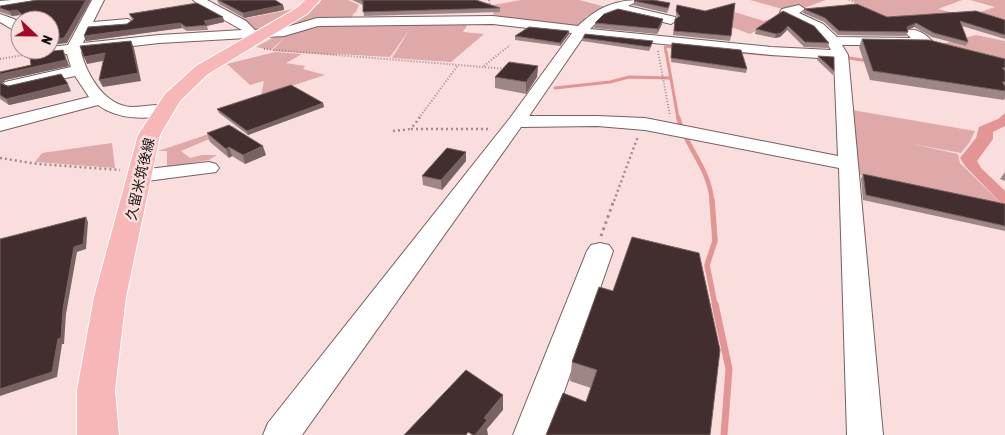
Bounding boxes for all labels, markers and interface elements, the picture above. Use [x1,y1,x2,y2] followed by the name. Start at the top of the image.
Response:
[10,10,60,60] north arrow
[38,33,56,47] text: N
[123,136,157,222] street label: 久留米筑後線

